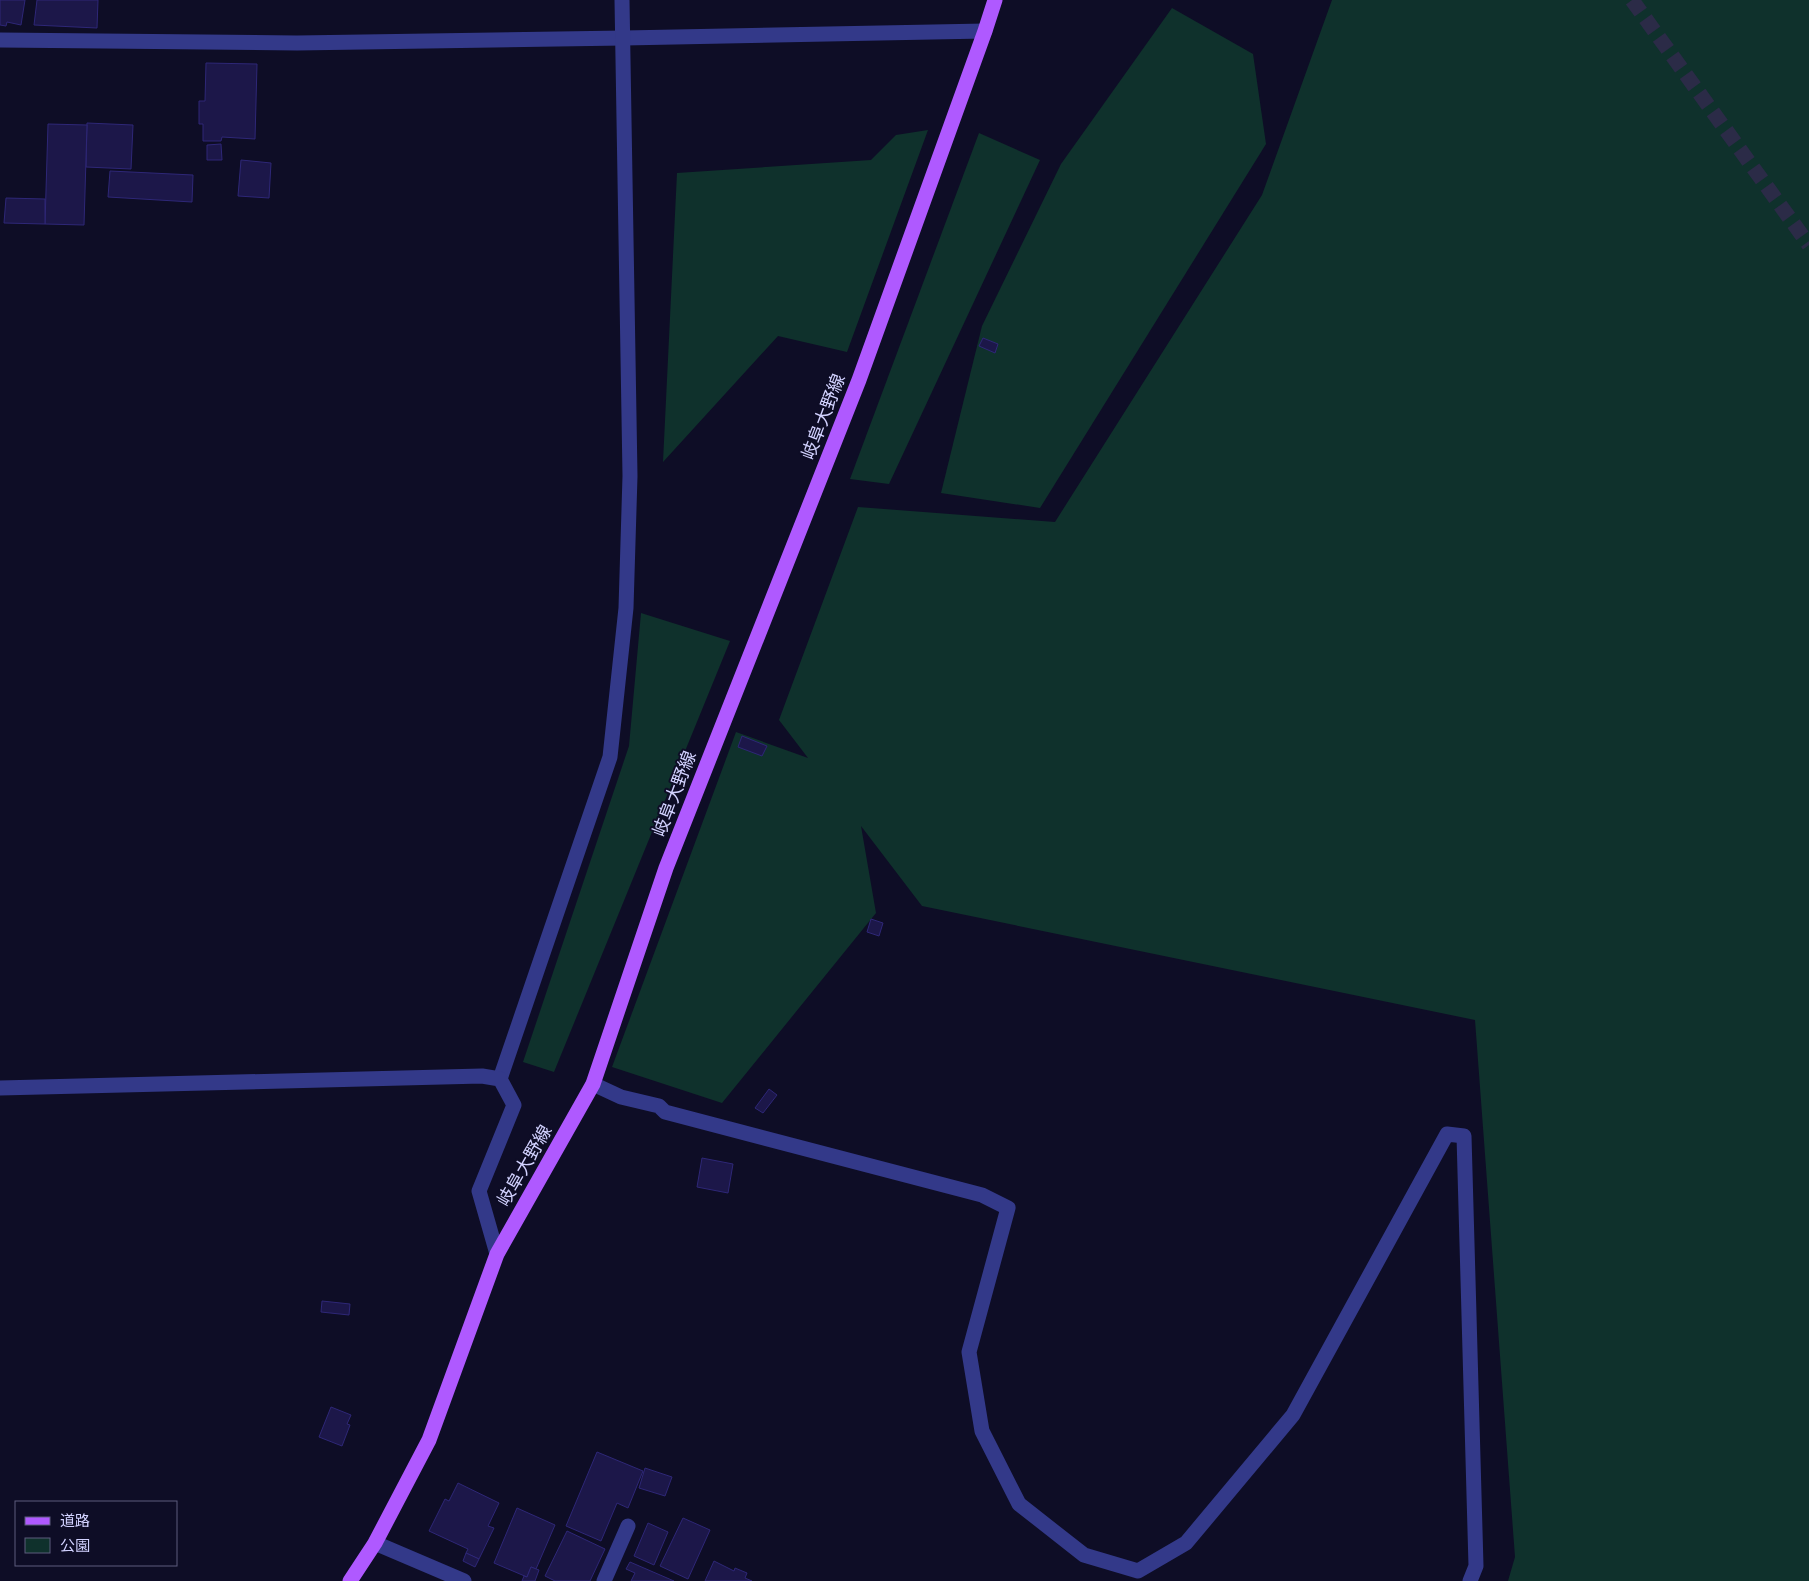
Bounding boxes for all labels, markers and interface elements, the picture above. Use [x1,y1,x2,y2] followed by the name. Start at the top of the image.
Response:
[796,371,852,463] street label: 岐阜大野線
[647,748,703,840] street label: 岐阜大野線
[492,1121,558,1211] street label: 岐阜大野線
[15,1501,178,1566] legend
[60,1511,90,1532] text: 道路
[60,1536,90,1557] text: 公園

